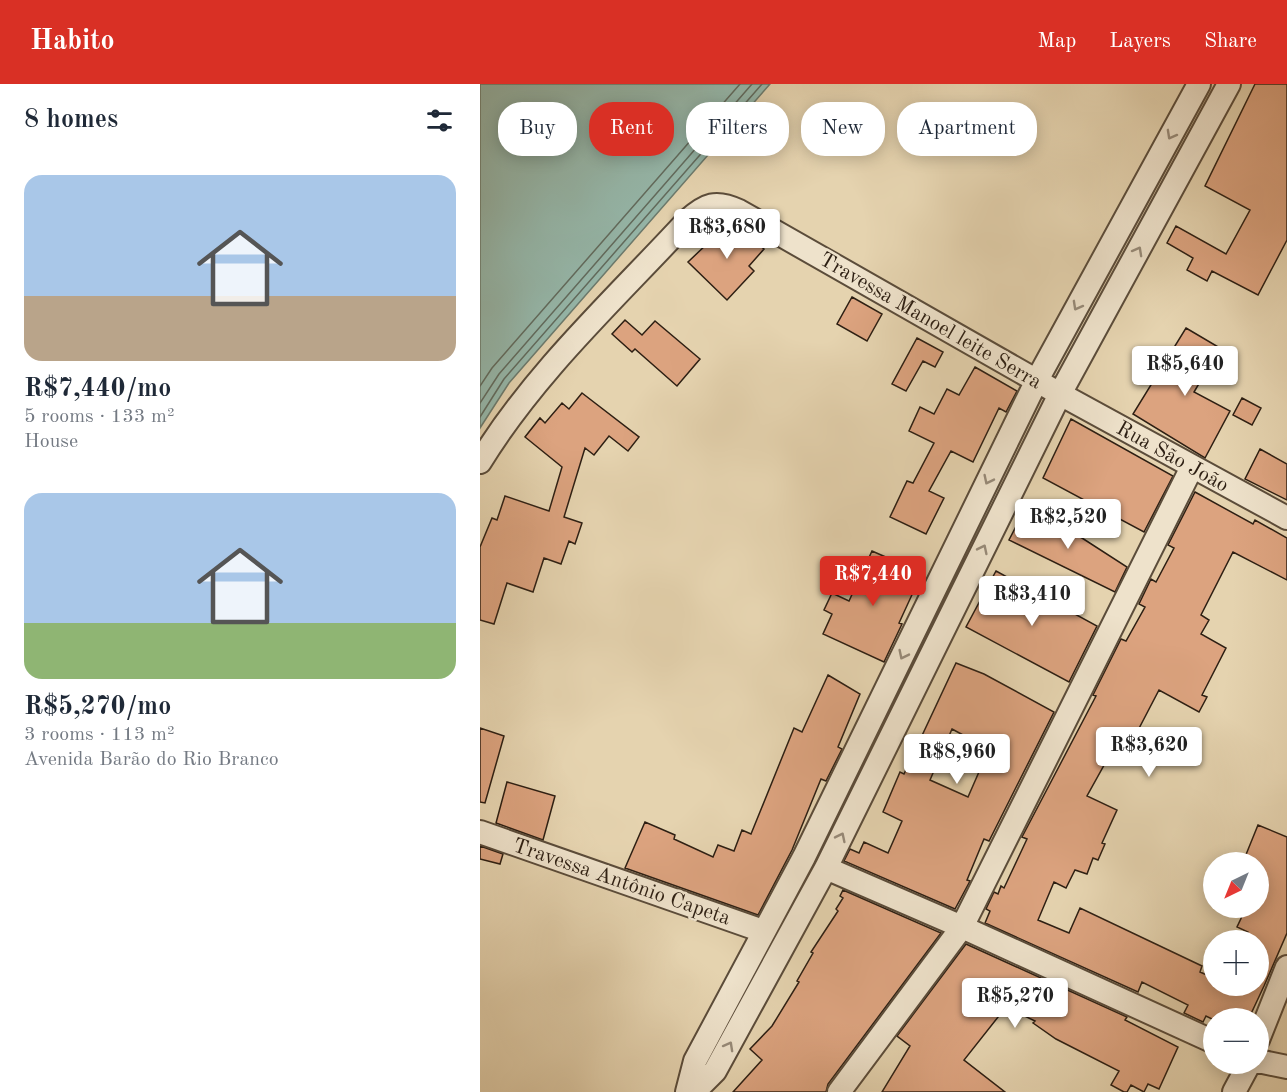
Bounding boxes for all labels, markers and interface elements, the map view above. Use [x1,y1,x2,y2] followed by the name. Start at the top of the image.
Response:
[30,28,115,56] text: Habito
[1037,31,1076,52] text: Map
[1109,31,1171,52] text: Layers
[1204,31,1257,52] text: Share
[498,102,577,156] chip: Buy
[589,102,674,156] chip: Rent
[686,102,789,156] chip: Filters
[801,102,885,156] chip: New
[897,102,1037,156] chip: Apartment
[423,104,456,137] icon: filters
[24,107,118,133] text: 8 homes
[1167,129,1178,140] one-way arrow
[672,209,782,260] pin: R$3,680
[186,214,294,322] icon: home
[688,218,766,238] text: R$3,680
[1131,246,1142,257] one-way arrow
[816,249,1045,394] street label: Travessa Manoel leite Serra
[1073,300,1084,311] one-way arrow
[1130,346,1240,397] pin: R$5,640
[1146,355,1224,375] text: R$5,640
[24,376,171,402] text: R$7,440/mo
[24,407,174,427] text: 5 rooms · 133 m²
[1113,418,1232,497] street label: Rua São João
[24,432,78,452] text: House
[984,473,996,484] one-way arrow
[1013,499,1123,550] pin: R$2,520
[1029,508,1107,528] text: R$2,520
[186,532,294,640] icon: home
[976,545,988,556] one-way arrow
[818,556,928,607] pin: R$7,440
[834,565,912,585] text: R$7,440
[977,576,1087,627] pin: R$3,410
[993,585,1071,605] text: R$3,410
[898,649,910,660] one-way arrow
[24,694,171,720] text: R$5,270/mo
[24,725,174,745] text: 3 rooms · 113 m²
[1094,727,1204,778] pin: R$3,620
[902,734,1012,785] pin: R$8,960
[1110,736,1188,756] text: R$3,620
[918,743,996,763] text: R$8,960
[24,750,279,770] text: Avenida Barão do Rio Branco
[834,833,846,844] one-way arrow
[510,835,733,930] street label: Travessa Antônio Capeta
[1203,852,1269,918] north arrow
[1203,852,1269,1074] map controls
[1203,930,1269,996] button: +
[960,978,1070,1029] pin: R$5,270
[976,987,1054,1007] text: R$5,270
[1203,1008,1269,1074] button: −
[722,1042,733,1052] one-way arrow

